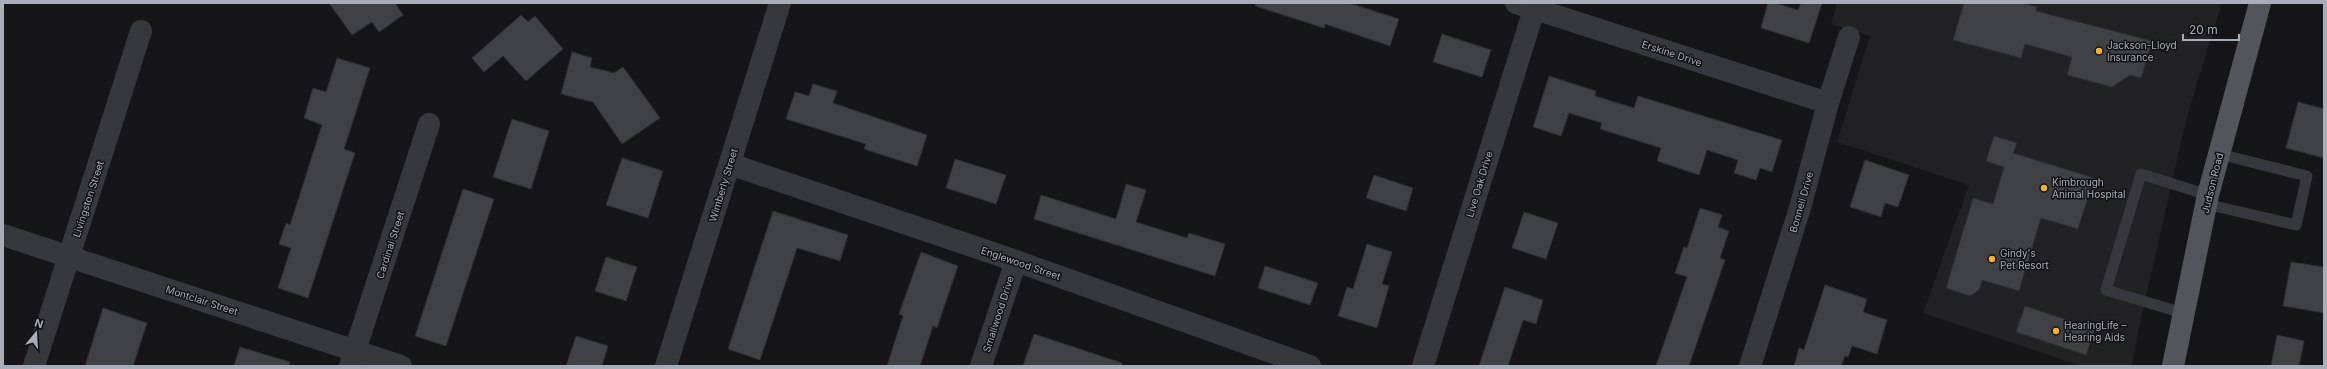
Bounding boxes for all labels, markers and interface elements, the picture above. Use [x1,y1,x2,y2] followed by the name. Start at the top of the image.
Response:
[2183,16,2239,42] scale bar
[2189,22,2218,37] text: 20 m
[1640,38,1704,68] street label: Erskine Drive
[2107,39,2177,63] place label: Jackson-Lloyd Insurance
[2094,46,2104,56] marker: Jackson-Lloyd Insurance
[706,146,740,223] street label: Wimberly Street
[1463,149,1495,219] street label: Live Oak Drive
[2199,152,2225,214] street label: Judson Road
[70,159,106,239] street label: Livingston Street
[1787,170,1815,234] street label: Bonnell Drive
[2052,176,2125,200] place label: Kimbrough Animal Hospital
[2039,183,2049,193] marker: Kimbrough Animal Hospital
[373,209,407,280] street label: Cardinal Street
[980,244,1063,282] street label: Englewood Street
[2000,247,2050,271] place label: Gindy's Pet Resort
[1987,254,1997,264] marker: Gindy's Pet Resort
[980,274,1016,354] street label: Smallwood Drive
[164,283,240,318] street label: Montclair Street
[16,313,56,353] north arrow
[33,316,45,331] text: N
[2064,319,2127,343] place label: HearingLife – Hearing Aids
[2051,326,2061,336] marker: HearingLife – Hearing Aids

